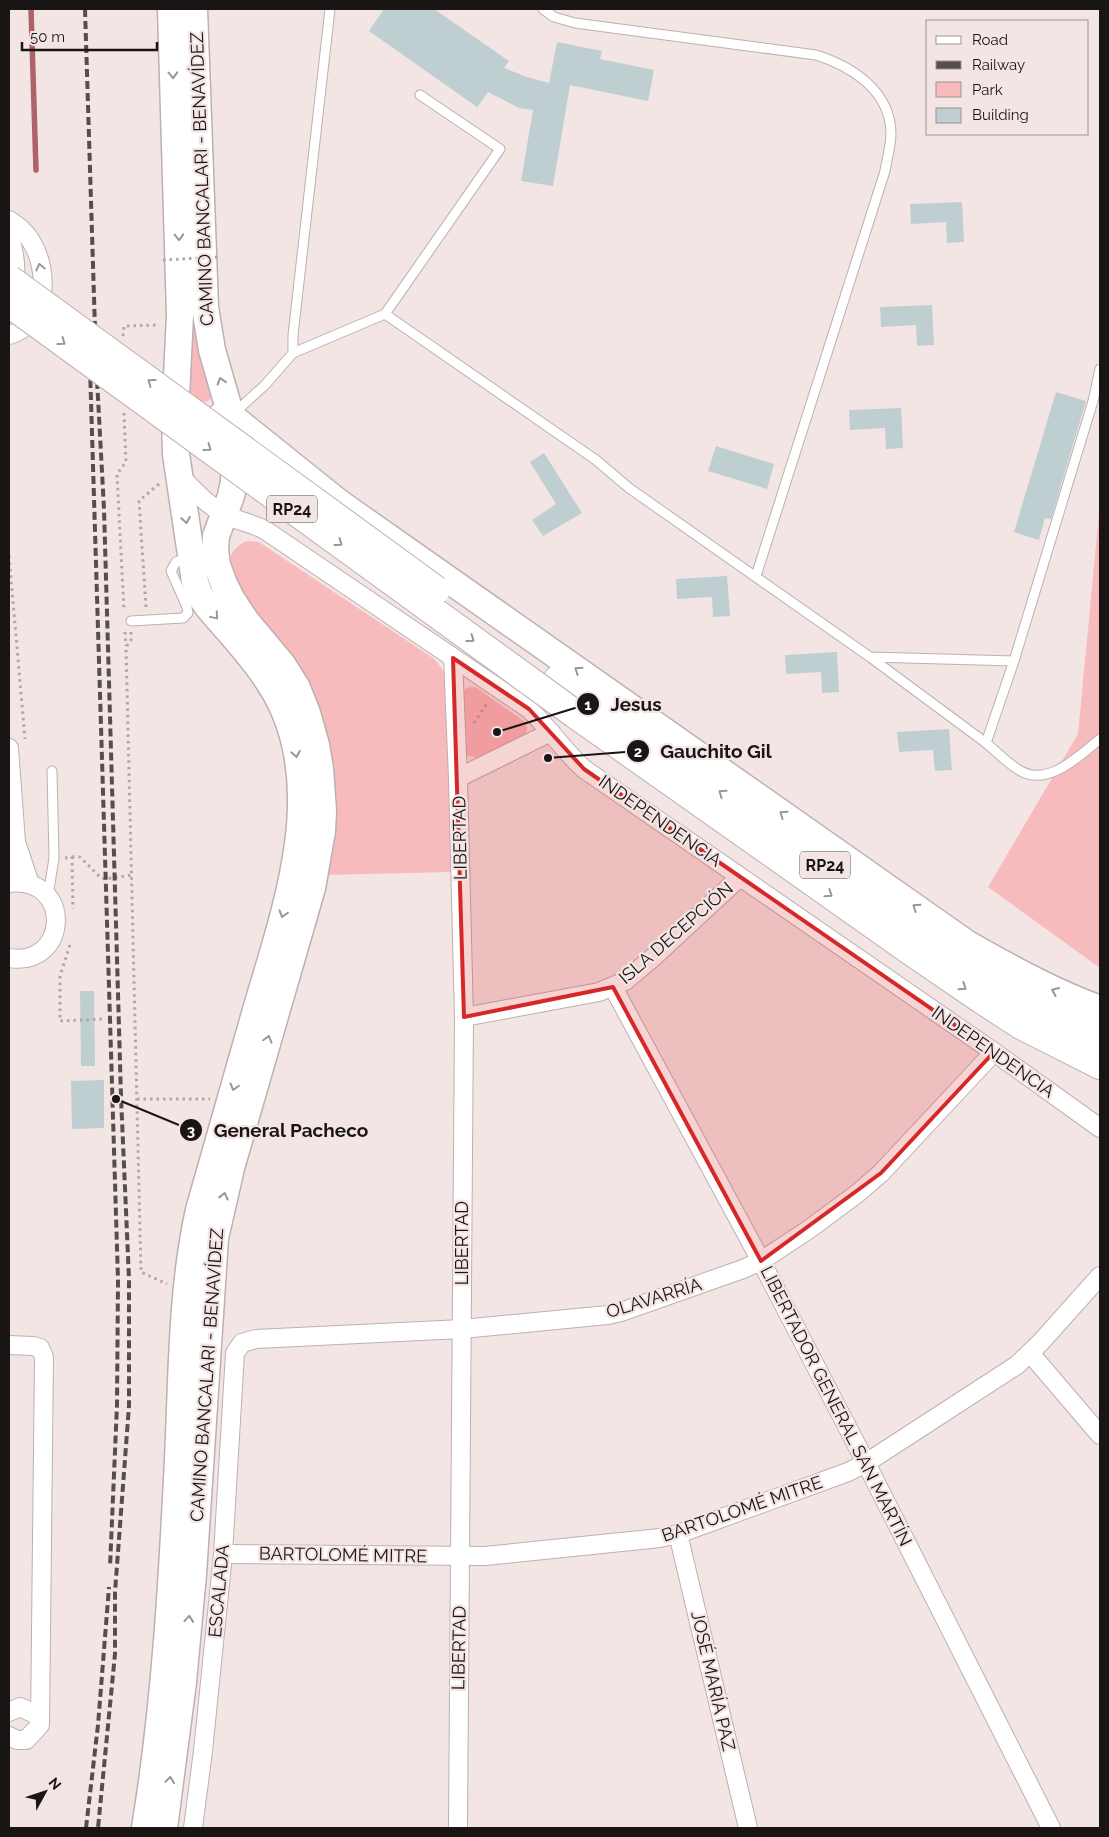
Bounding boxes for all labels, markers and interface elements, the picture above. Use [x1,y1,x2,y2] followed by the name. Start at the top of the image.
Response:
[22,20,158,52] scale bar
[926,20,1089,135] legend
[30,28,65,46] text: 50 m
[972,31,1008,49] text: Road
[185,32,217,326] street label: CAMINO BANCALARI - BENAVÍDEZ
[972,56,1025,74] text: Railway
[168,72,178,79] one-way arrow
[972,81,1003,99] text: Park
[972,106,1029,124] text: Building
[173,234,184,242] one-way arrow
[35,263,46,272] one-way arrow
[56,336,66,345] one-way arrow
[217,377,227,386] one-way arrow
[148,380,157,388] one-way arrow
[202,442,212,451] one-way arrow
[267,496,317,522] road number: RP24
[180,516,191,524] one-way arrow
[334,537,343,547] one-way arrow
[209,610,218,619] one-way arrow
[465,633,475,642] one-way arrow
[574,667,584,676] one-way arrow
[575,687,671,721] callout: Jesus
[610,693,662,715] text: Jesus
[584,696,592,714] text: 1
[625,734,782,768] callout: Gauchito Gil
[660,740,773,762] text: Gauchito Gil
[634,743,642,761] text: 2
[291,749,301,758] one-way arrow
[595,770,726,871] street label: INDEPENDENCIA
[718,790,727,799] one-way arrow
[448,796,471,880] street label: LIBERTAD
[779,811,789,820] one-way arrow
[800,852,850,878] road number: RP24
[614,877,737,988] street label: ISLA DECEPCIÓN
[823,888,833,897] one-way arrow
[912,904,922,913] one-way arrow
[279,910,289,918] one-way arrow
[958,980,967,990] one-way arrow
[1051,987,1060,998] one-way arrow
[928,1001,1059,1102] street label: INDEPENDENCIA
[263,1036,273,1044] one-way arrow
[229,1083,239,1091] one-way arrow
[179,1113,379,1147] callout: General Pacheco
[214,1119,368,1141] text: General Pacheco
[187,1122,195,1140] text: 3
[218,1191,229,1200] one-way arrow
[451,1201,472,1285] street label: LIBERTAD
[185,1227,227,1522] street label: CAMINO BANCALARI - BENAVÍDEZ
[756,1262,917,1549] street label: LIBERTADOR GENERAL SAN MARTÍN
[603,1272,704,1322] street label: OLAVARRÍA
[659,1470,825,1546] street label: BARTOLOMÉ MITRE
[259,1542,427,1566] street label: BARTOLOMÉ MITRE
[204,1544,233,1638] street label: ESCALADA
[447,1606,470,1690] street label: LIBERTAD
[687,1609,741,1753] street label: JOSÉ MARÍA PAZ
[183,1614,194,1622] one-way arrow
[20,1767,70,1817] north arrow
[45,1774,65,1793] text: N
[165,1776,175,1784] one-way arrow

